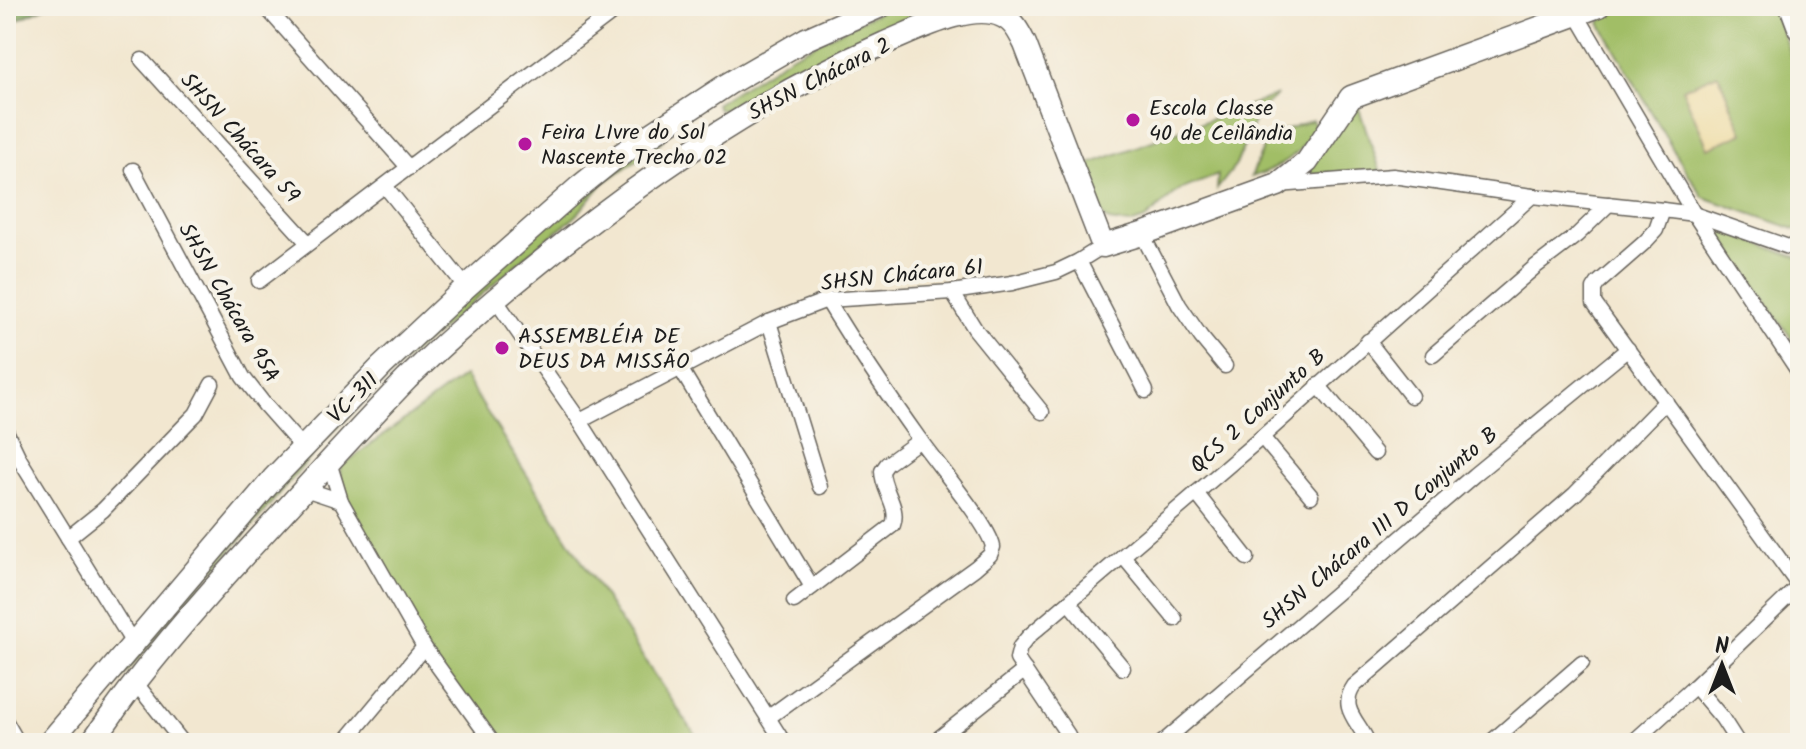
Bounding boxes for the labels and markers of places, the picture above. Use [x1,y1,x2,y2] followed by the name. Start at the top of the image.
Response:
[1149,92,1293,152] place label: Escola Classe 40 de Ceilândia
[1124,111,1142,129] marker: Escola Classe 40 de Ceilândia
[541,116,727,176] place label: Feira LIvre do Sol Nascente Trecho 02
[516,135,534,153] marker: Feira LIvre do Sol Nascente Trecho 02
[518,320,690,380] place label: ASSEMBLÉIA DE DEUS DA MISSÃO
[493,339,511,357] marker: ASSEMBLÉIA DE DEUS DA MISSÃO

